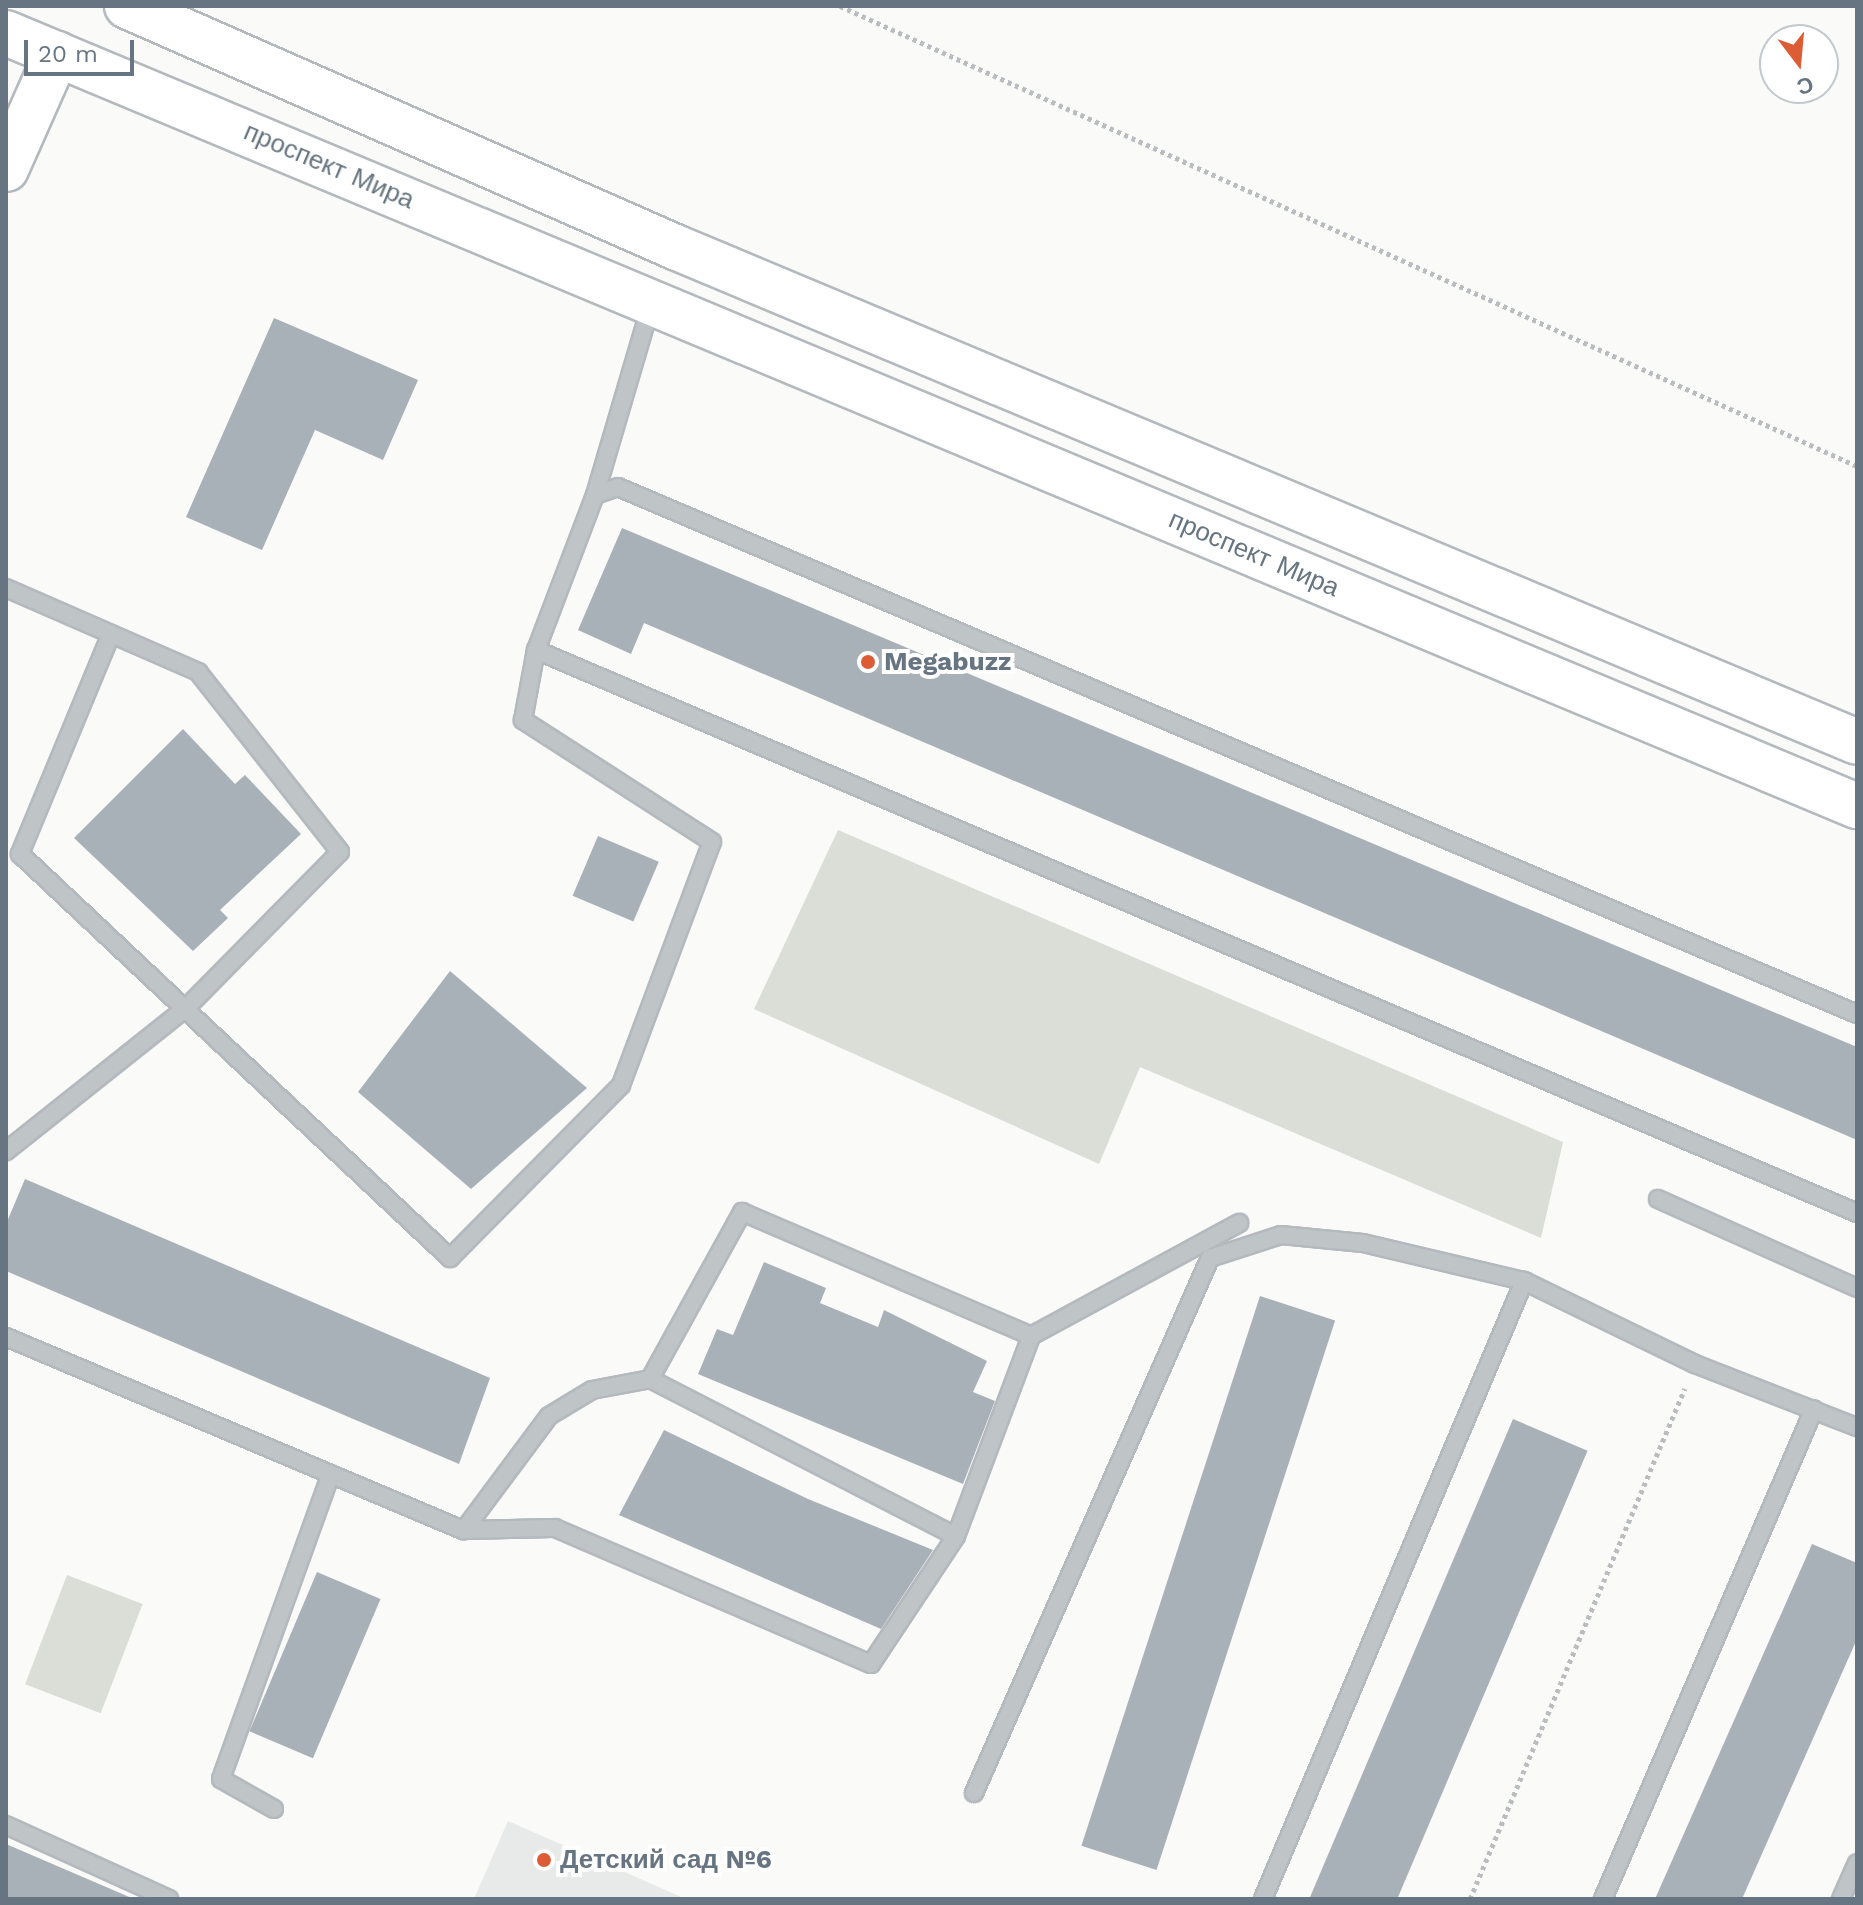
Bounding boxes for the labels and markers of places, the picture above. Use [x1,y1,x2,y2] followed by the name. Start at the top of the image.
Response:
[884,646,1011,678] place label: Megabuzz
[859,653,877,671] marker: Megabuzz
[560,1844,772,1876] place label: Детский сад №6
[535,1851,553,1869] marker: Детский сад №6

